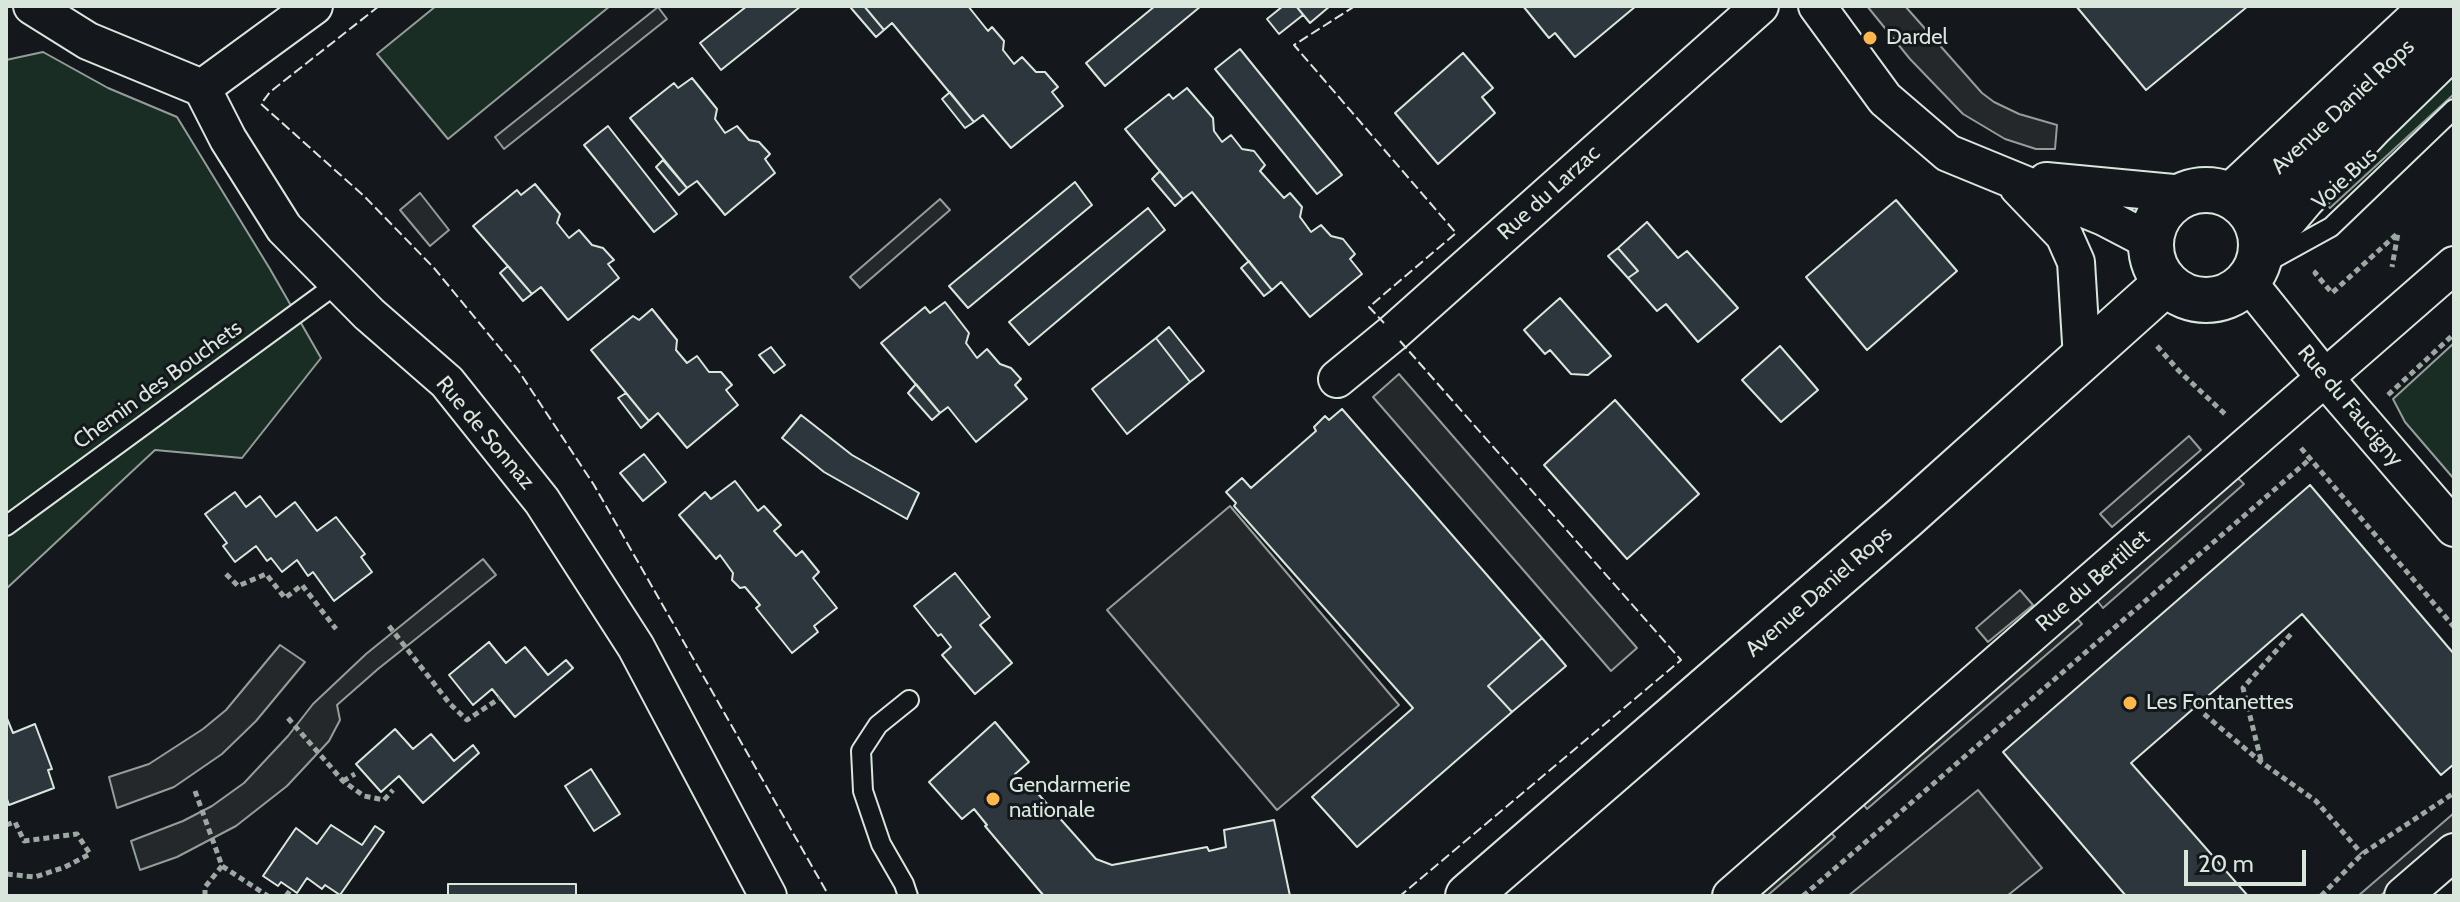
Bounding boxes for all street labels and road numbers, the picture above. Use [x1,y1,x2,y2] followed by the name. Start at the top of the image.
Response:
[2266,34,2420,180] street label: Avenue Daniel Rops
[1492,140,1606,246] street label: Rue du Larzac
[2307,142,2383,216] street label: Voie Bus
[69,315,247,455] street label: Chemin des Bouchets
[2292,340,2408,472] street label: Rue du Faucigny
[430,371,540,495] street label: Rue de Sonnaz
[1740,521,1898,663] street label: Avenue Daniel Rops
[2031,525,2155,637] street label: Rue du Bertillet

